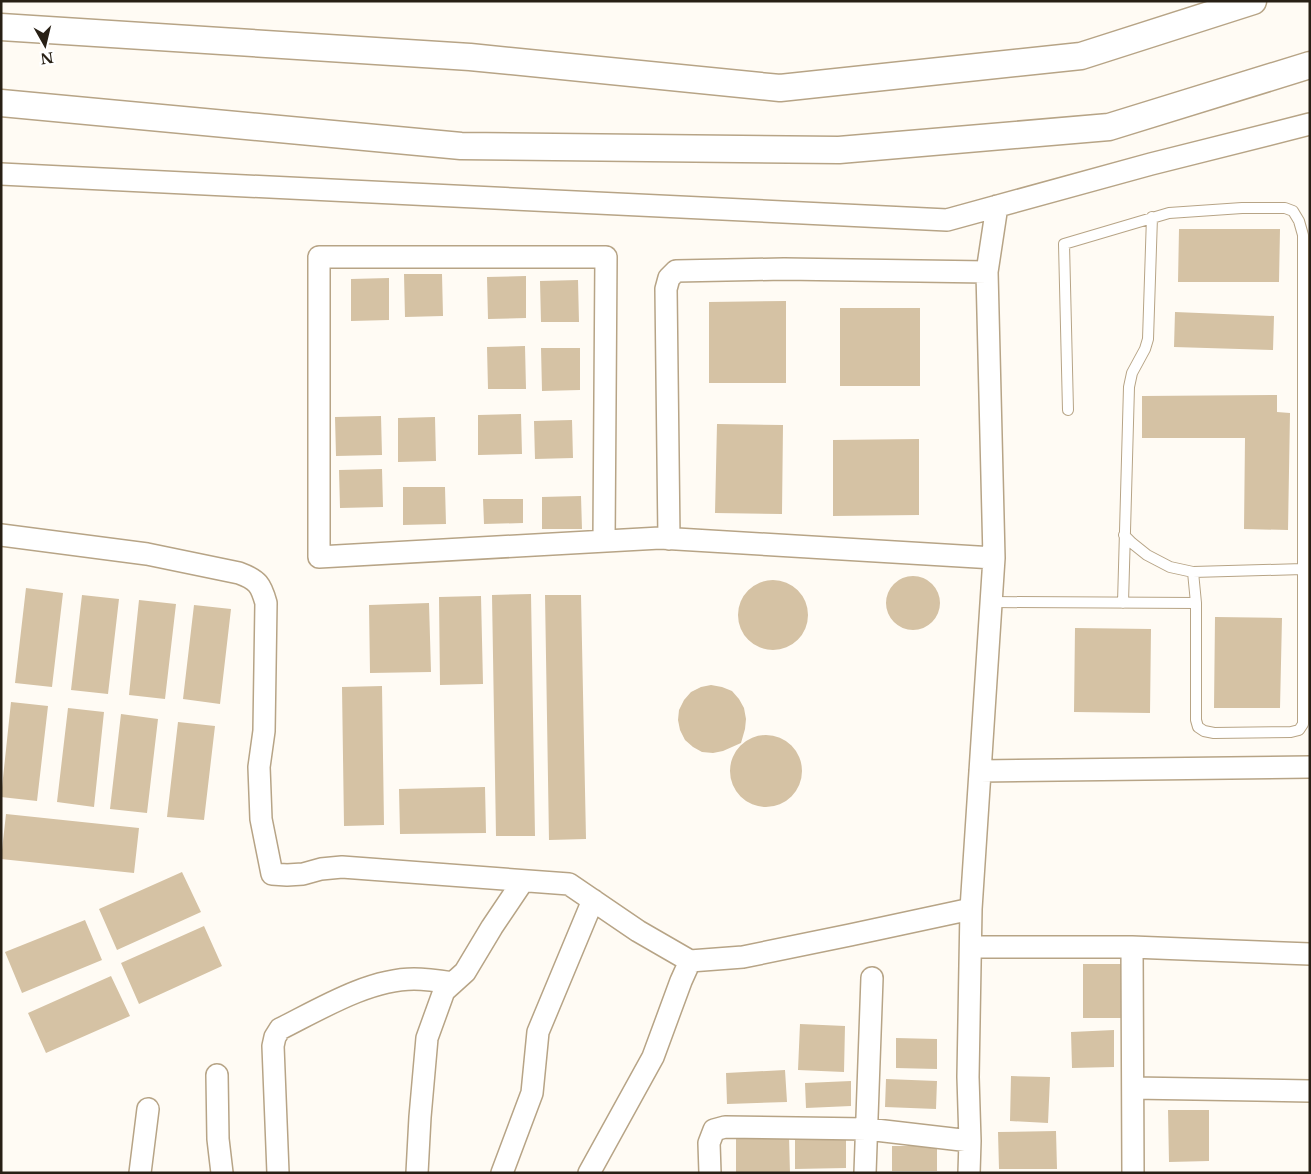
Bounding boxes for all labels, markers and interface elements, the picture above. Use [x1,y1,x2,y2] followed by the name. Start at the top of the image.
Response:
[20,20,70,70] north arrow
[39,48,55,68] text: N

